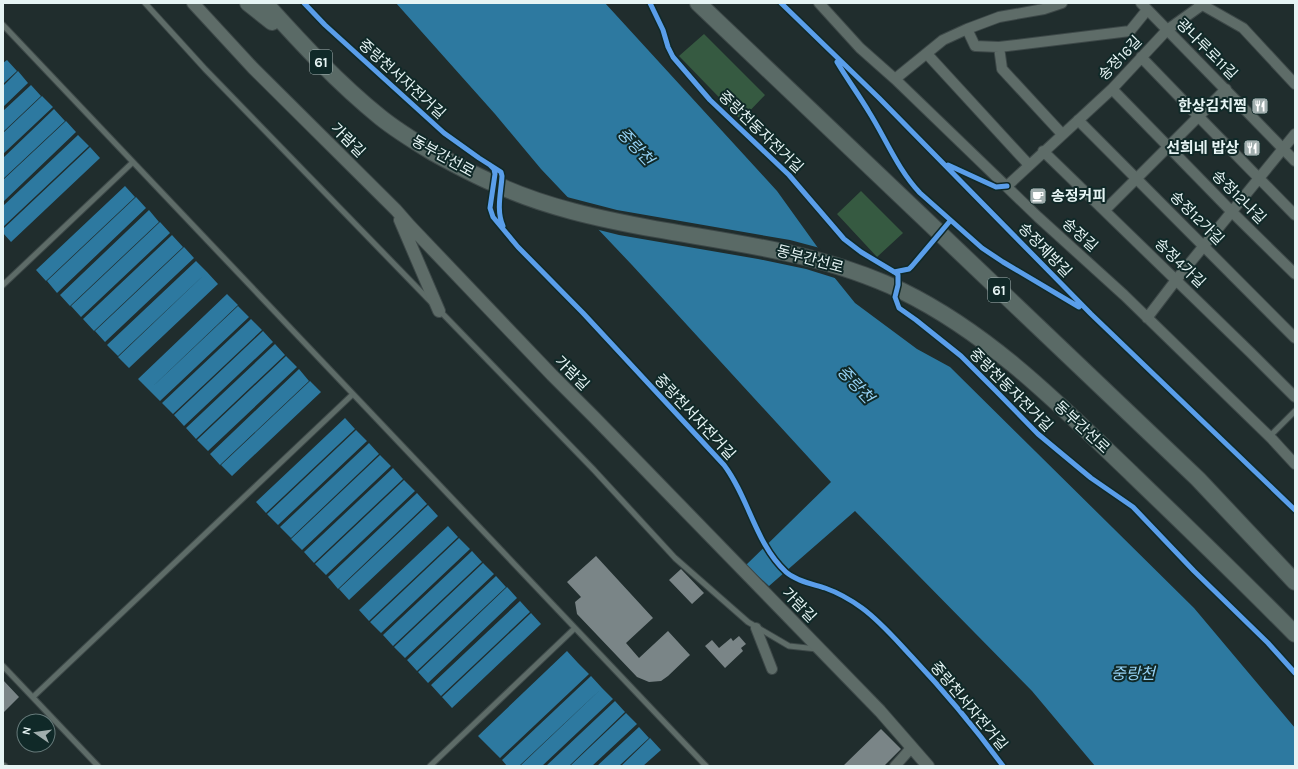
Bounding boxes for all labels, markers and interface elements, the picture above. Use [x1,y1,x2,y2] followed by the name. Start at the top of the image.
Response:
[1173,15,1241,83] street label: 광나루로11길
[1094,32,1146,84] street label: 송정16길
[355,35,449,123] street label: 중랑천서자전거길
[310,50,332,74] road number: 61
[715,87,807,177] street label: 중랑천동자전거길
[1250,96,1270,116] restaurant icon: 한상김치찜
[1178,97,1247,115] place label: 한상김치찜
[327,119,369,161] street label: 가람길
[614,124,659,171] water label: 중랑천
[408,131,478,181] street label: 동부간선로
[1242,138,1262,158] restaurant icon: 선희네 밥상
[1166,139,1239,157] place label: 선희네 밥상
[1208,166,1270,228] street label: 송정12나길
[1028,186,1048,206] cafe icon: 송정커피
[1051,187,1106,205] place label: 송정커피
[1166,187,1228,249] street label: 송정12가길
[1059,214,1101,256] street label: 송정길
[1015,219,1075,281] street label: 송정제방길
[1151,234,1209,292] street label: 송정4가길
[774,241,846,277] street label: 동부간선로
[988,278,1010,302] road number: 61
[966,345,1056,435] street label: 중랑천동자전거길
[551,352,593,394] street label: 가람길
[834,362,879,409] water label: 중랑천
[651,370,739,464] street label: 중랑천서자전거길
[1051,397,1113,457] street label: 동부간선로
[778,584,820,626] street label: 가람길
[927,658,1011,754] street label: 중랑천서자전거길
[1111,664,1157,683] water label: 중랑천
[16,713,56,753] north arrow
[20,726,34,736] text: N

